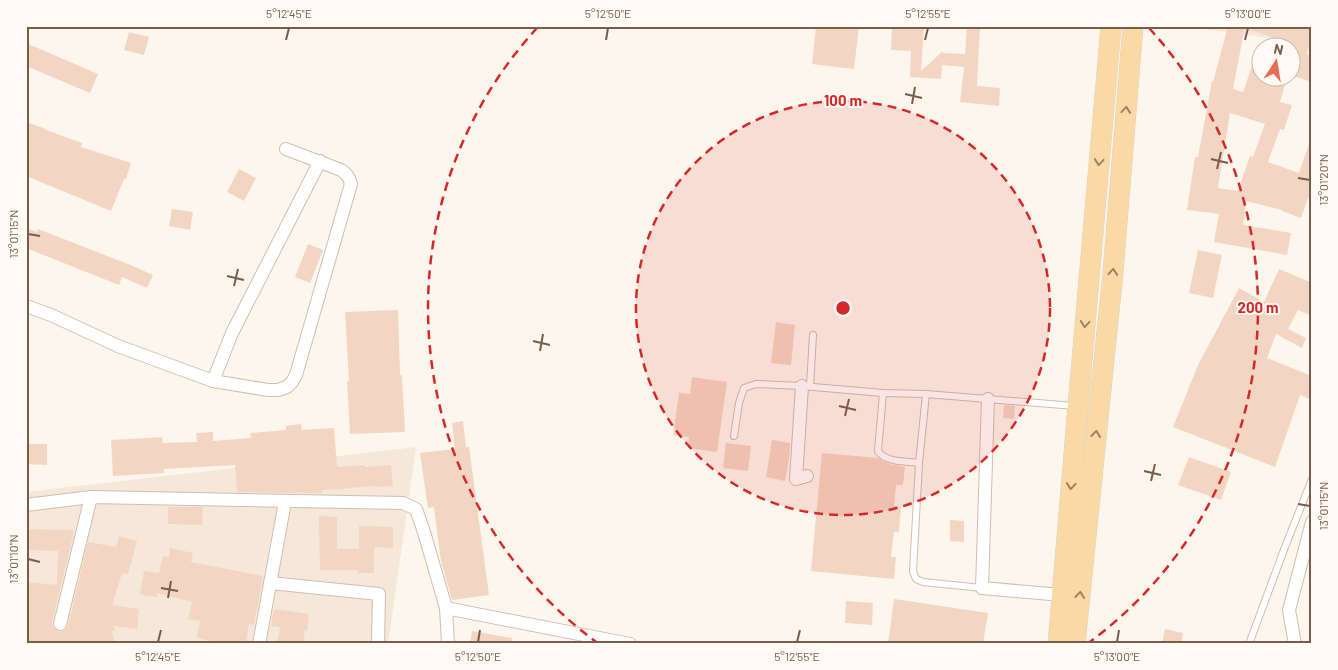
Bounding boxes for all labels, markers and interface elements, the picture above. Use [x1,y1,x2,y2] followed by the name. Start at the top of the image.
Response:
[266,6,312,20] text: 5°12'45"E
[585,6,631,20] text: 5°12'50"E
[905,6,951,20] text: 5°12'55"E
[1225,6,1271,20] text: 5°13'00"E
[1250,38,1300,88] north arrow
[1272,40,1285,58] text: N
[824,91,862,109] text: 100 m
[1121,106,1132,114] one-way arrow
[1316,154,1330,206] text: 13°01'20"N
[1094,158,1105,166] one-way arrow
[6,210,20,258] text: 13°01'15"N
[1107,268,1118,276] one-way arrow
[1237,298,1279,316] text: 200 m
[834,299,852,317] centre of rings
[1080,320,1091,328] one-way arrow
[1090,429,1101,437] one-way arrow
[1066,482,1077,490] one-way arrow
[1316,482,1330,530] text: 13°01'15"N
[6,534,20,584] text: 13°01'10"N
[1074,591,1085,599] one-way arrow
[135,649,181,663] text: 5°12'45"E
[455,649,501,663] text: 5°12'50"E
[774,649,820,663] text: 5°12'55"E
[1094,649,1140,663] text: 5°13'00"E

